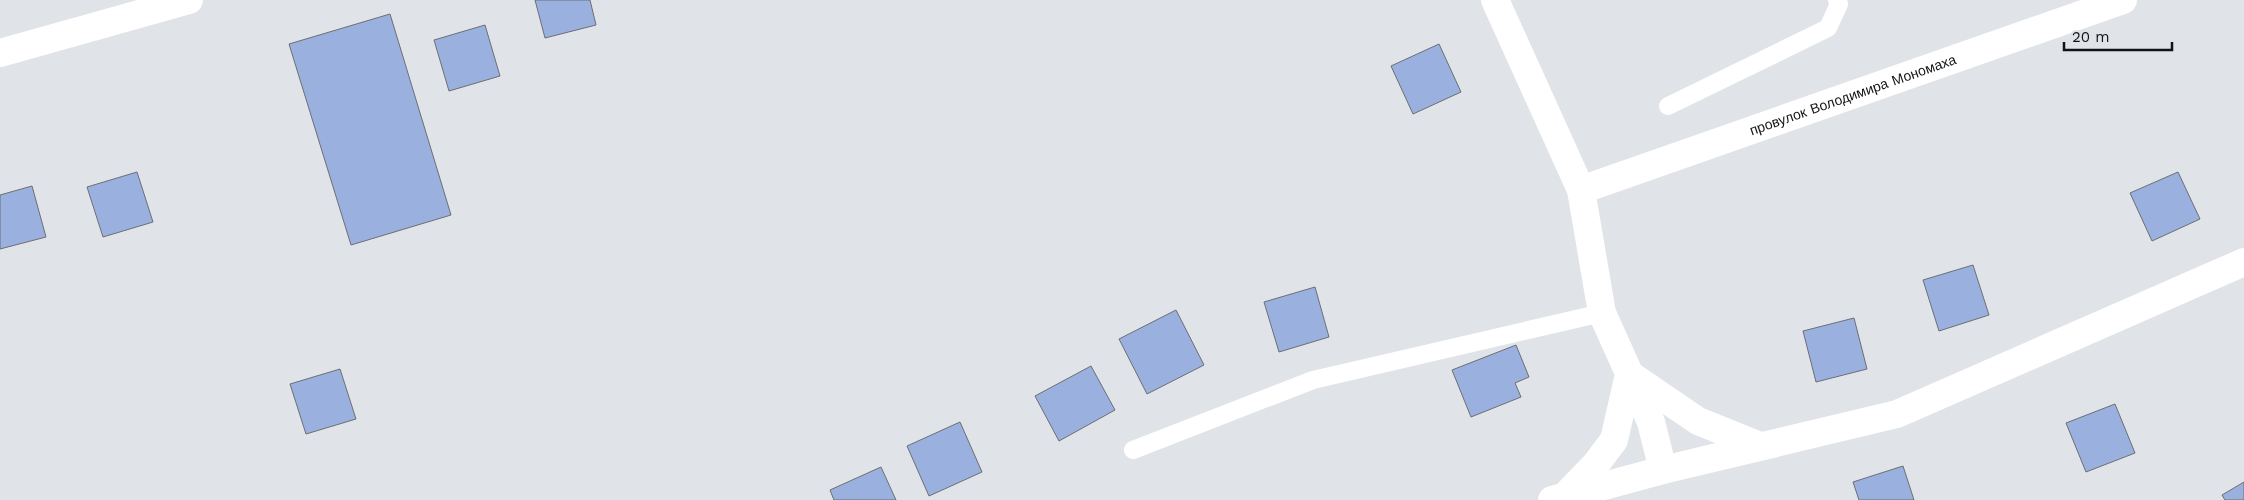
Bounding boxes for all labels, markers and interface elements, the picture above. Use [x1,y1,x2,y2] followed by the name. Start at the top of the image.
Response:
[2064,20,2172,52] scale bar
[2072,28,2110,46] text: 20 m
[1747,51,1958,138] street label: провулок Володимира Мономаха

